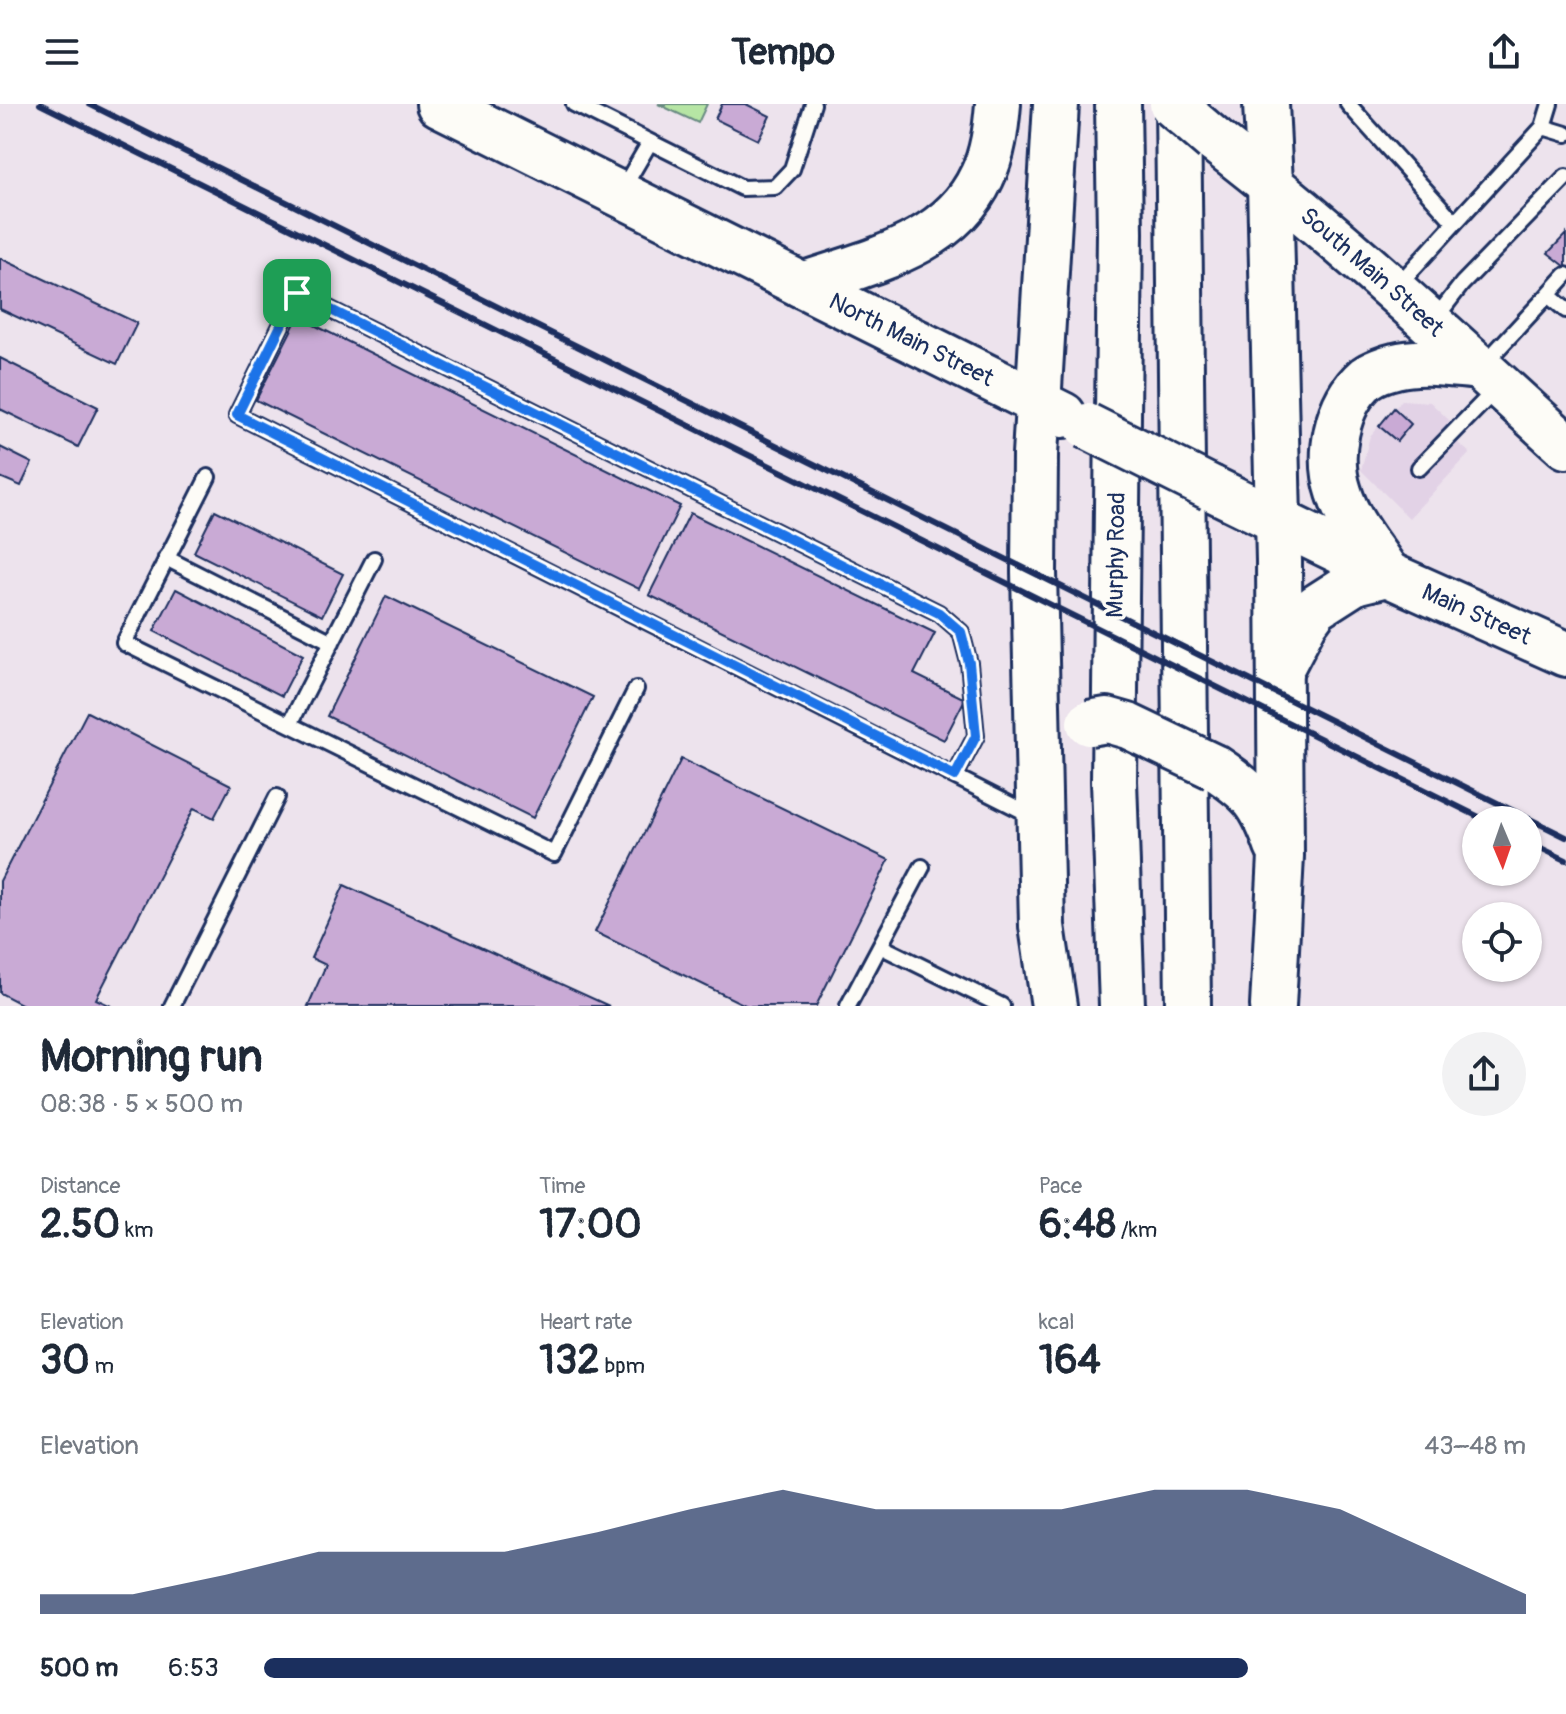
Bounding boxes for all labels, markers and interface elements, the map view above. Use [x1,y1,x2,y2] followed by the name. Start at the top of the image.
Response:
[40,30,84,74] icon: menu
[731,30,835,75] text: Tempo
[1482,30,1526,74] icon: share
[1294,201,1450,343] street label: South Main Street
[263,259,331,327] pin
[275,271,319,315] icon: arrive
[824,286,999,393] street label: North Main Street
[1100,492,1132,618] street label: Murphy Road
[1417,577,1536,651] street label: Main Street
[1462,806,1542,886] north arrow
[1462,806,1542,982] map controls
[1462,902,1542,982] button: locate
[40,1030,263,1085] text: Morning run
[1442,1032,1526,1116] button: share
[40,1088,243,1120] text: 08:38 · 5 × 500 m
[40,1172,120,1200] text: Distance
[539,1172,585,1200] text: Time
[1039,1172,1082,1200] text: Pace
[40,1200,120,1249] text: 2.50
[539,1200,641,1249] text: 17:00
[1039,1200,1116,1249] text: 6:48
[120,1216,154,1244] text: km
[1116,1216,1157,1244] text: /km
[40,1308,124,1336] text: Elevation
[539,1308,632,1336] text: Heart rate
[1039,1308,1074,1336] text: kcal
[40,1336,90,1385] text: 30
[539,1336,600,1385] text: 132
[1039,1336,1101,1385] text: 164
[90,1352,114,1380] text: m
[600,1352,645,1380] text: bpm
[40,1430,139,1462] text: Elevation
[1424,1430,1526,1462] text: 43–48 m
[40,1652,118,1684] text: 500 m
[168,1652,219,1684] text: 6:53

